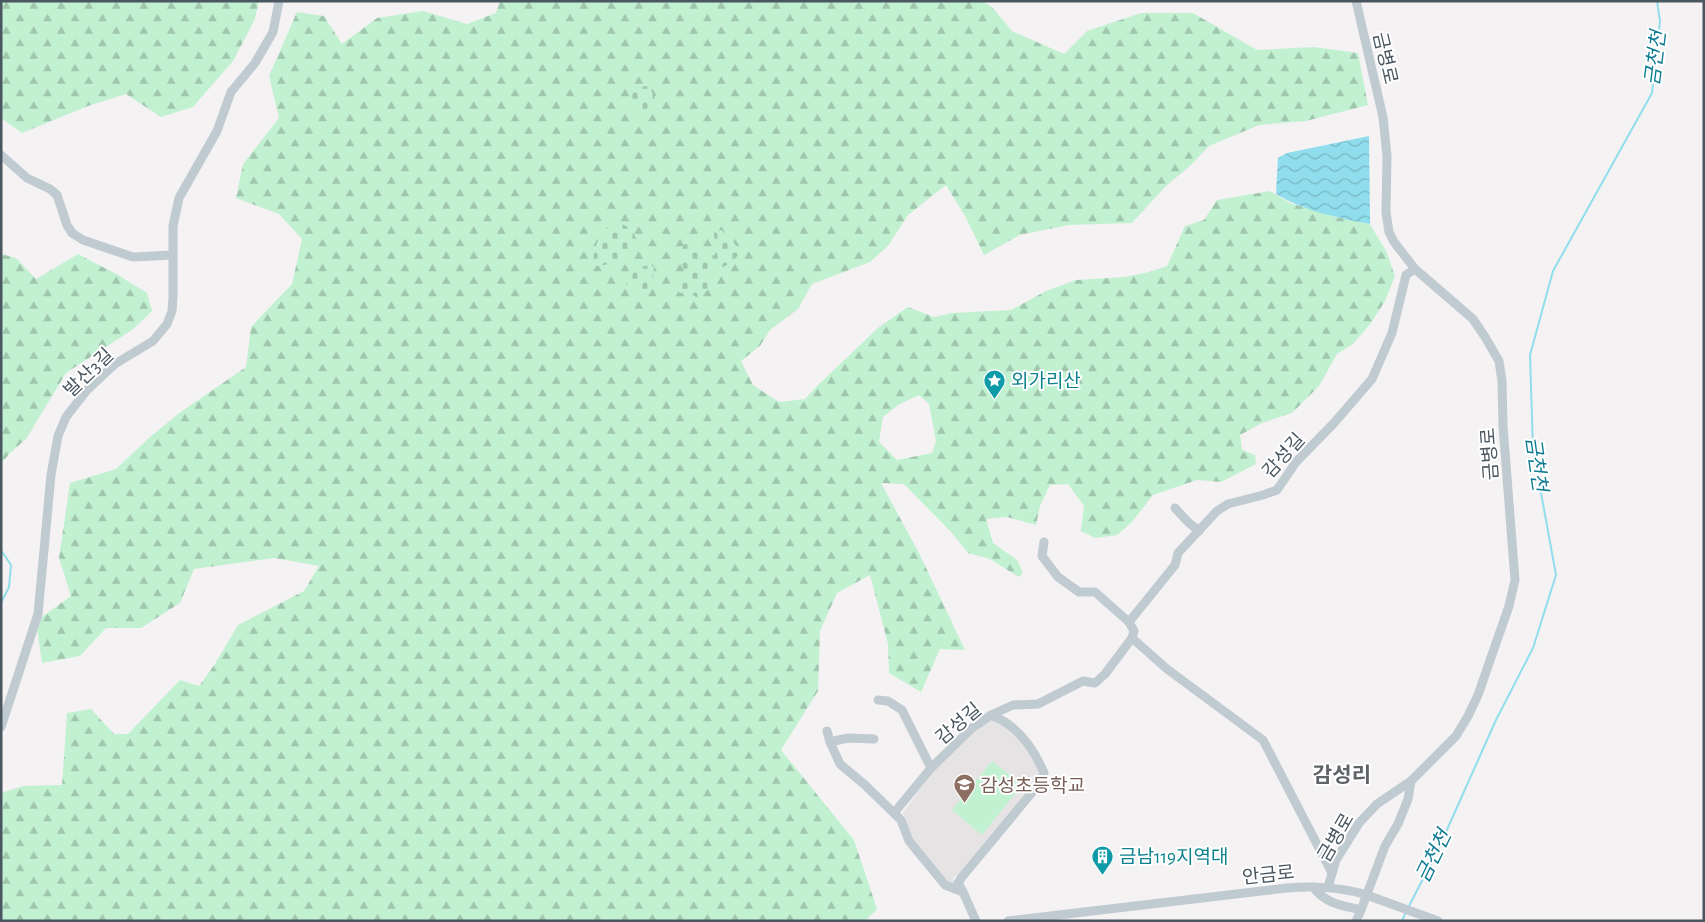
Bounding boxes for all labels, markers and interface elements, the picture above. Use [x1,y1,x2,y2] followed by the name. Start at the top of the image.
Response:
[1642,27,1670,87] water label: 금천천
[1369,30,1401,86] street label: 금병로
[60,345,117,401] street label: 발산3길
[983,368,1007,399] place icon: 외가리산
[1011,371,1081,391] place label: 외가리산
[1478,427,1502,481] street label: 금병로
[1259,429,1309,482] street label: 감성길
[1522,435,1551,495] water label: 금천천
[932,699,985,748] street label: 감성길
[1313,764,1371,786] district label: 감성리
[952,773,976,804] school or university icon: 감성초등학교
[980,776,1085,796] place label: 감성초등학교
[1314,810,1358,865] street label: 금병로
[1412,824,1456,886] water label: 금천천
[1091,844,1115,875] building icon: 금남119지역대
[1119,847,1228,867] place label: 금남119지역대
[1241,862,1295,888] street label: 안금로

